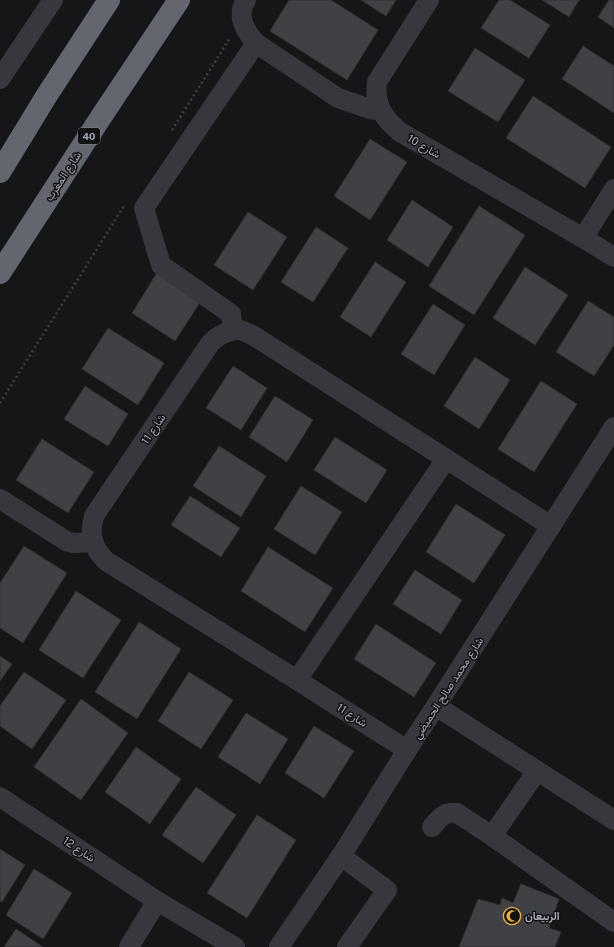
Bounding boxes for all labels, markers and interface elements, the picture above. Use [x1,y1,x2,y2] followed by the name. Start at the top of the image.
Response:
[78,128,100,144] road number: 40
[404,132,443,162] street label: شارع 10
[43,149,85,204] street label: شارع المغرب
[139,411,169,447] street label: شارع 11
[411,635,489,743] street label: شارع محمد صالح الحميضي
[333,701,370,731] street label: شارع 11
[60,834,97,866] street label: شارع 12
[502,906,522,926] mosque icon: الربيعان
[525,910,560,923] place label: الربيعان

